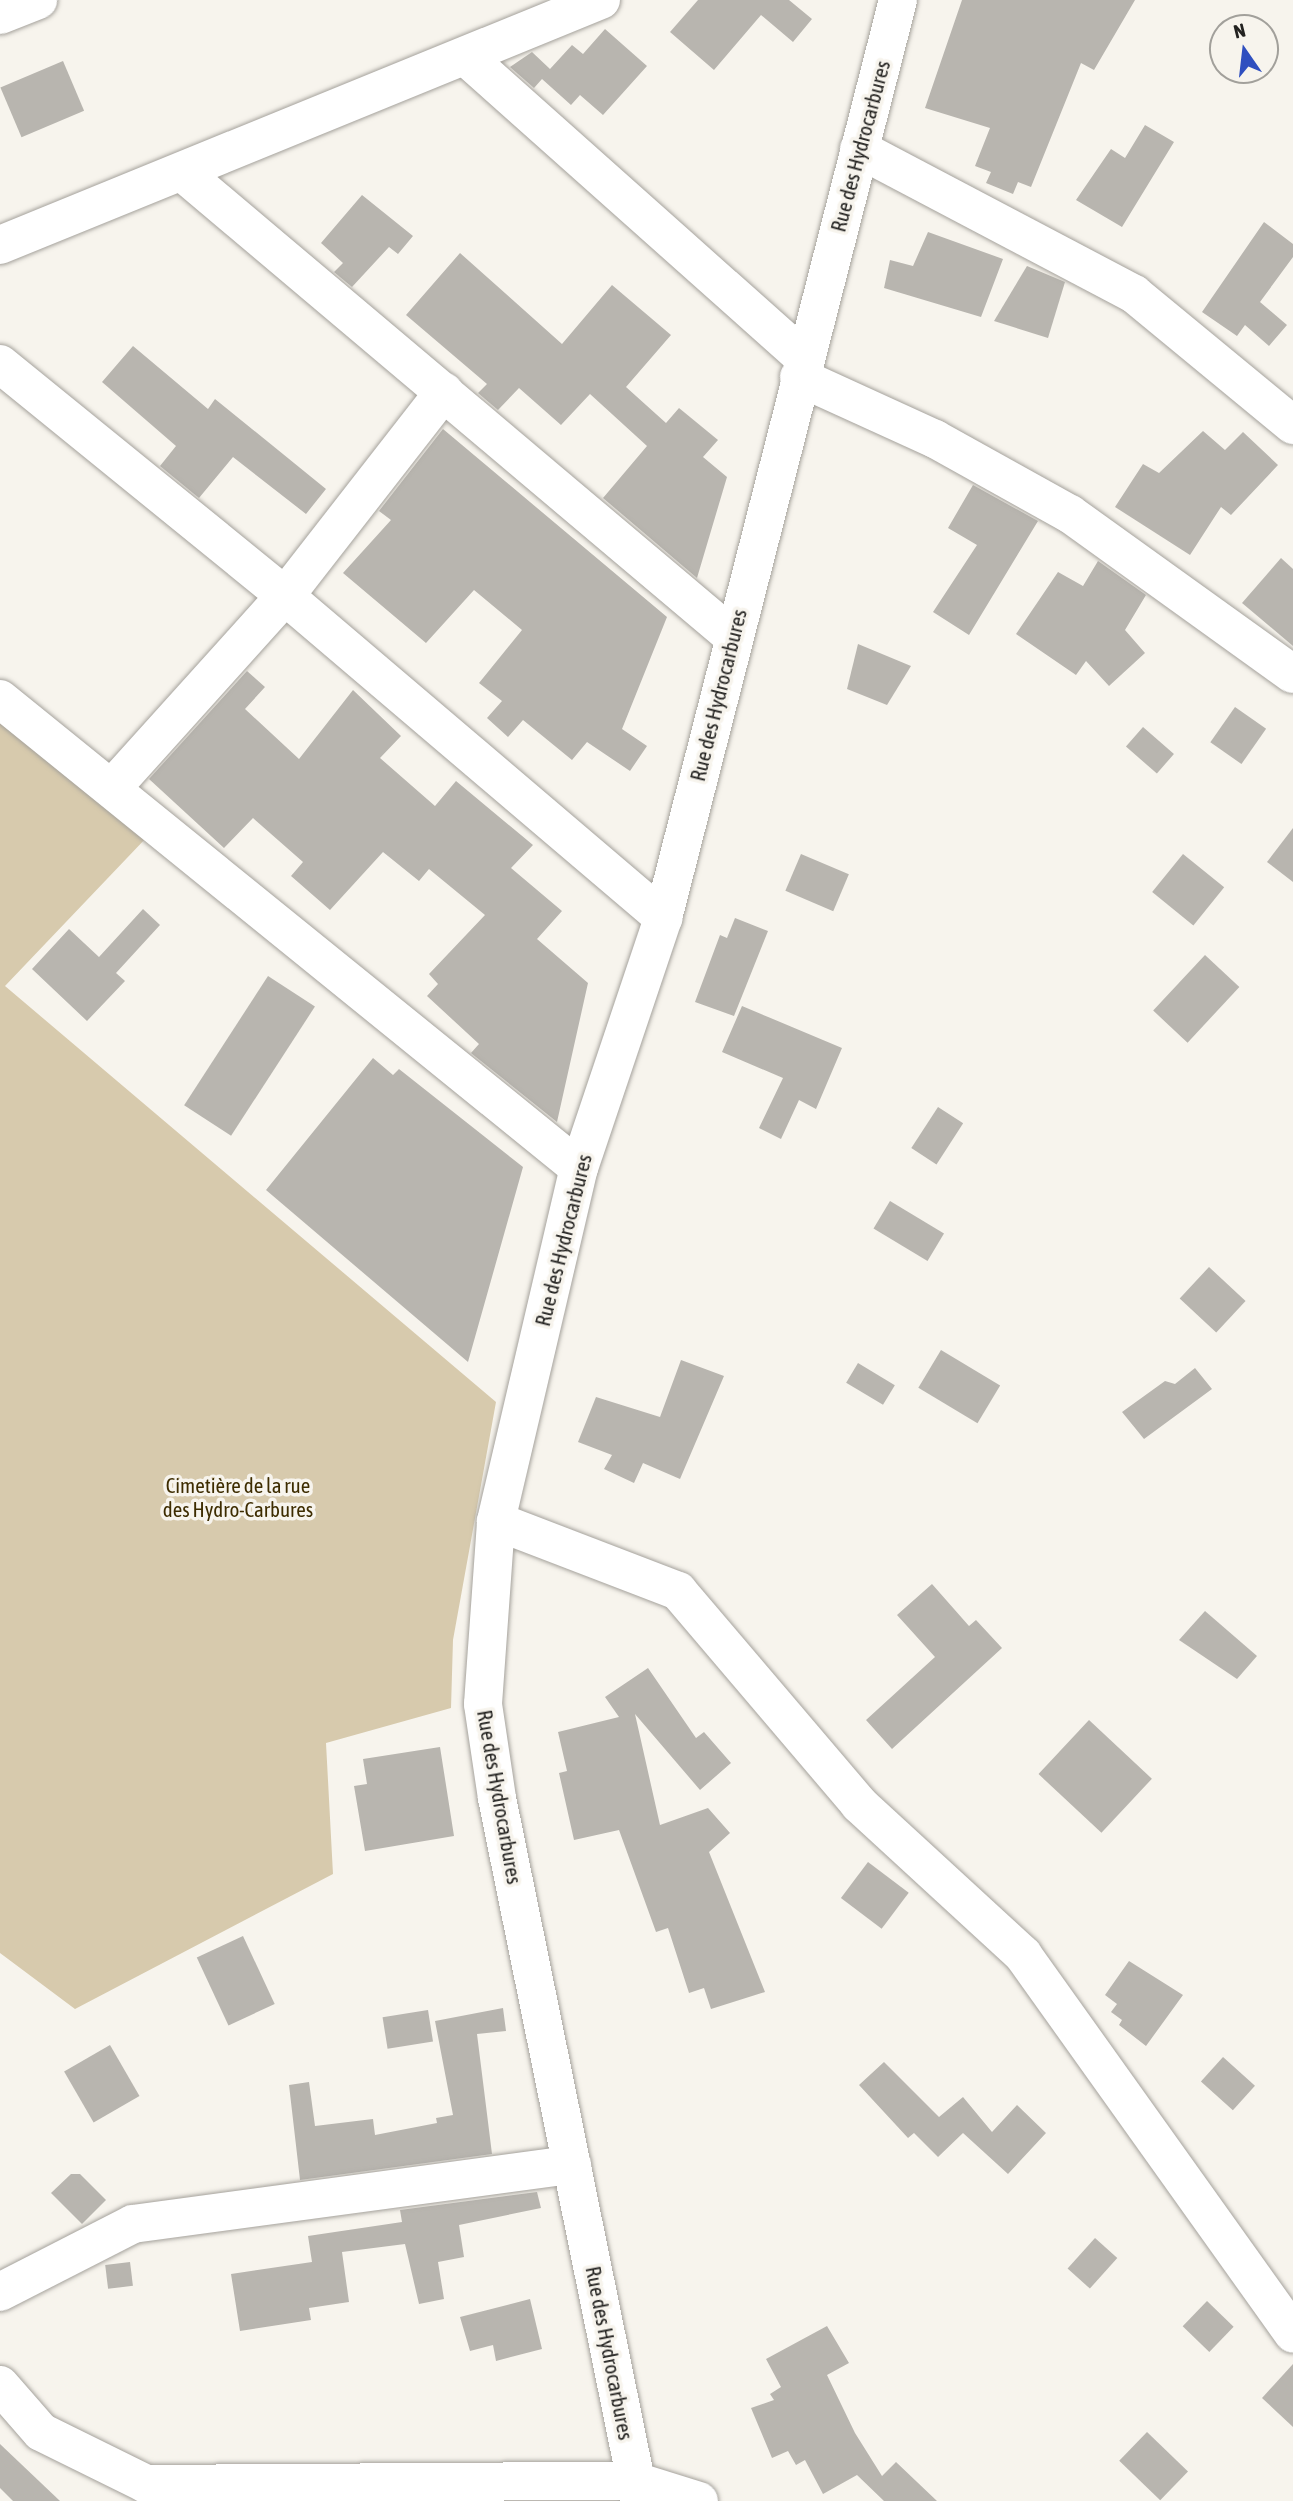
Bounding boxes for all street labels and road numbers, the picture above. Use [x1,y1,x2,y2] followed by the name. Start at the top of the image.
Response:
[825,58,895,234] street label: Rue des Hydrocarbures
[684,606,752,784] street label: Rue des Hydrocarbures
[529,1151,597,1329] street label: Rue des Hydrocarbures
[472,1708,528,1886] street label: Rue des Hydrocarbures
[581,2264,639,2442] street label: Rue des Hydrocarbures

